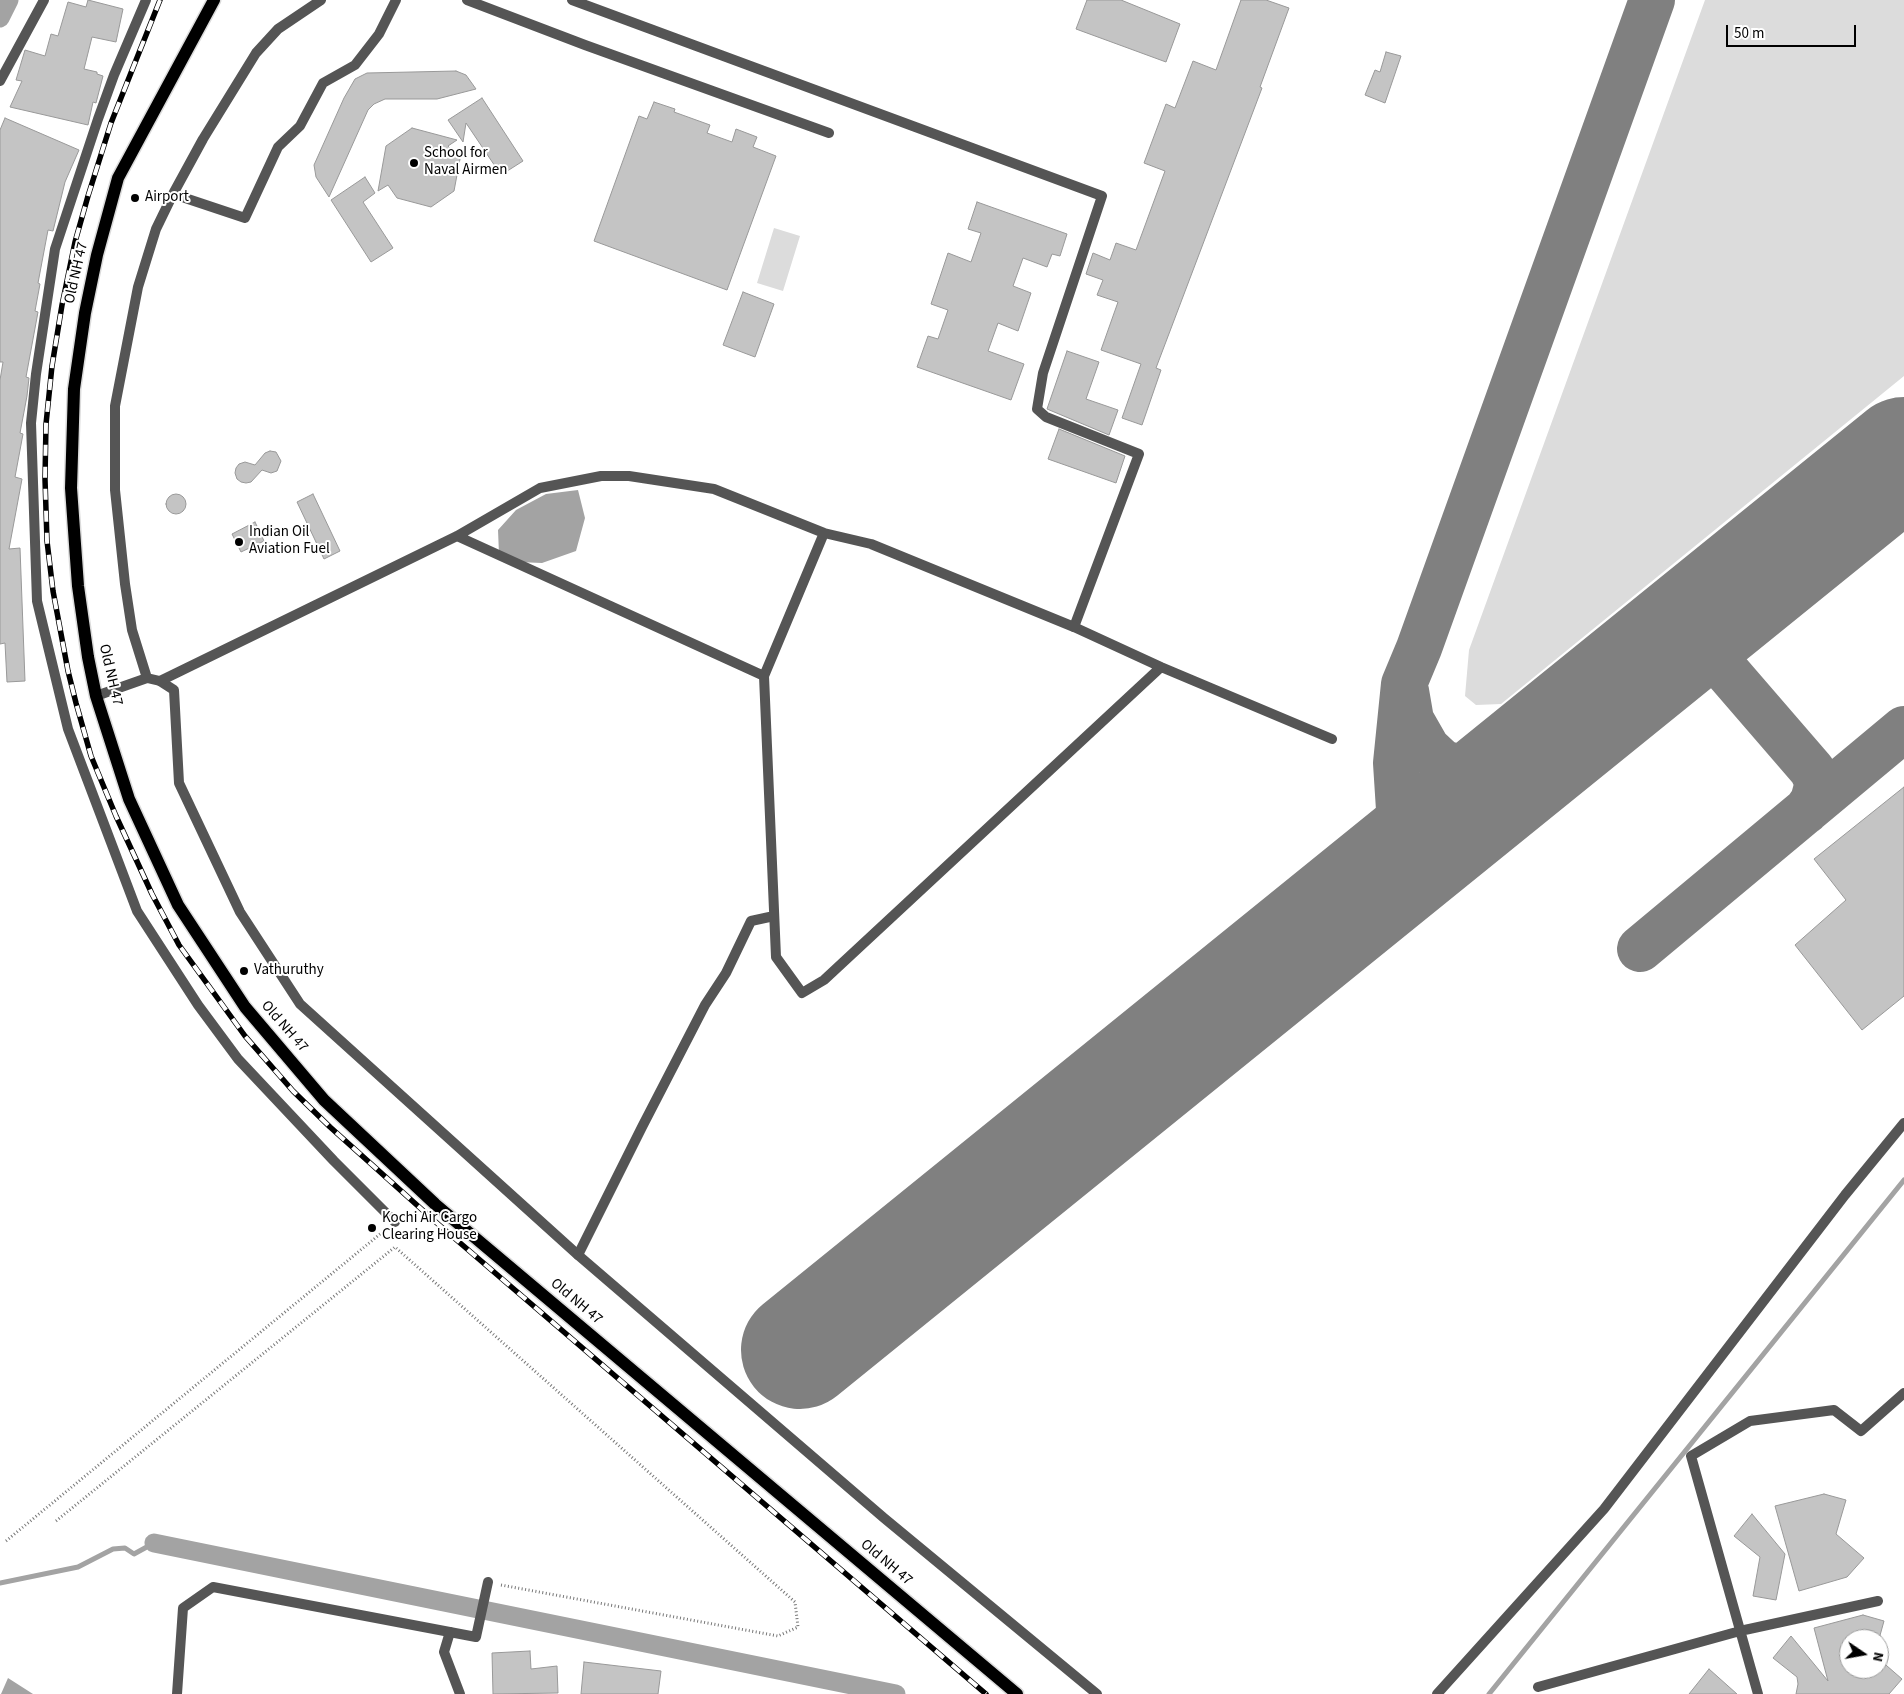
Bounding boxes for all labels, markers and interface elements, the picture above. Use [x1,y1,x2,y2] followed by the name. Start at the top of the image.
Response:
[1729,15,1859,47] scale bar
[1734,23,1764,44] text: 50 m
[424,145,507,180] place label: School for Naval Airmen
[408,157,420,169] marker: School for Naval Airmen
[145,189,189,207] place label: Airport
[129,192,141,204] marker: Airport
[61,241,93,305] street label: Old NH 47
[249,524,330,559] place label: Indian Oil Aviation Fuel
[233,536,245,548] marker: Indian Oil Aviation Fuel
[94,643,126,707] street label: Old NH 47
[254,962,324,980] place label: Vathuruthy
[238,965,250,977] marker: Vathuruthy
[257,998,311,1056] street label: Old NH 47
[382,1210,477,1245] place label: Kochi Air Cargo Clearing House
[366,1222,378,1234] marker: Kochi Air Cargo Clearing House
[546,1275,606,1329] street label: Old NH 47
[856,1536,916,1590] street label: Old NH 47
[1839,1629,1889,1679] north arrow
[1867,1650,1888,1664] text: N

